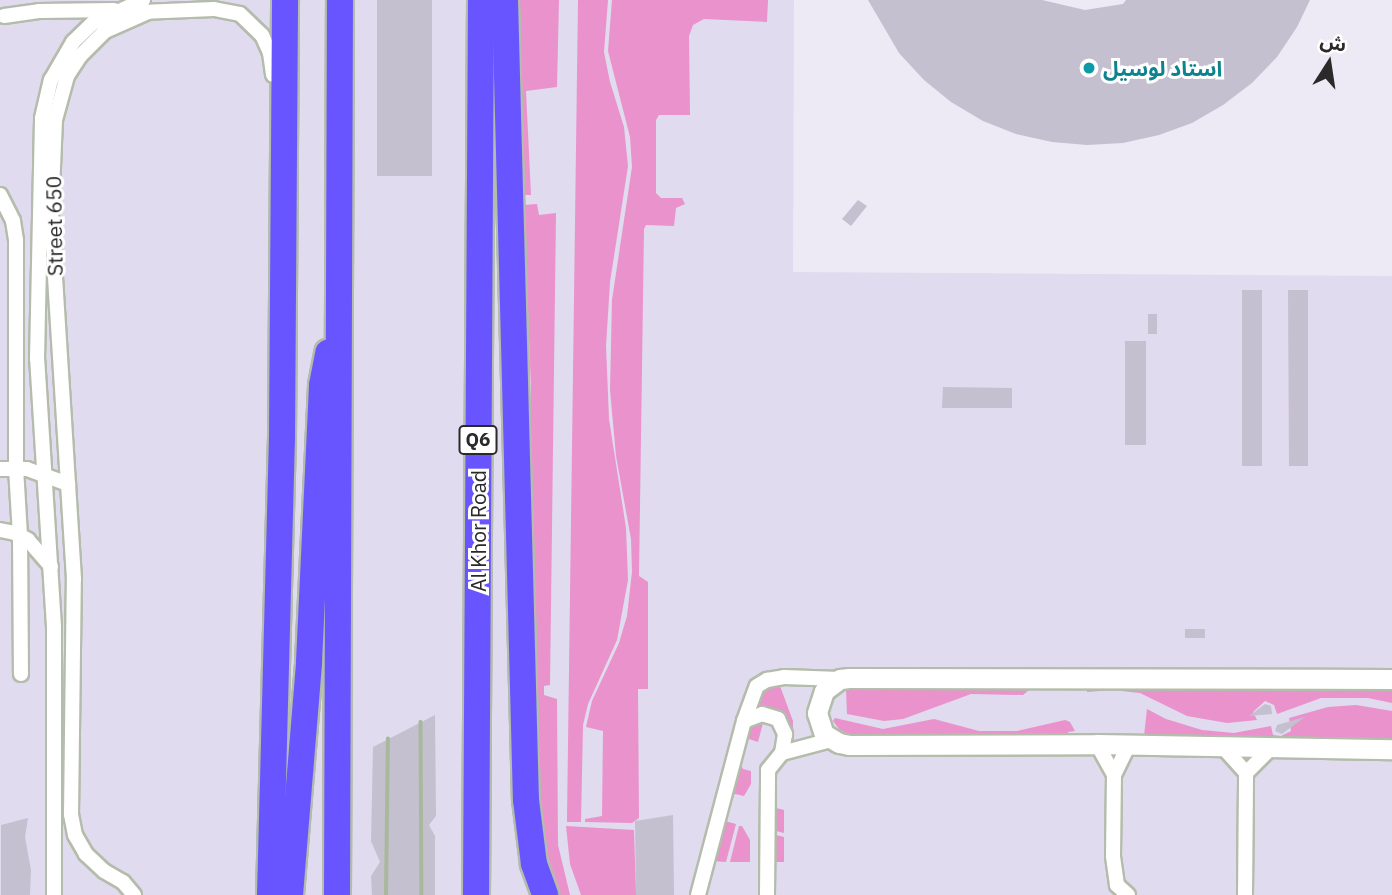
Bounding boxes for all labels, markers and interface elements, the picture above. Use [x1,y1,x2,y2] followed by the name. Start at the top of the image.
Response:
[1294,28,1364,98] north arrow
[1318,28,1349,57] text: ش
[1103,55,1222,81] place label: استاد لوسيل
[1081,60,1097,76] marker: استاد لوسيل
[41,176,67,276] street label: Street 650
[457,424,499,456] road number: Q6
[465,470,491,592] street label: Al Khor Road

